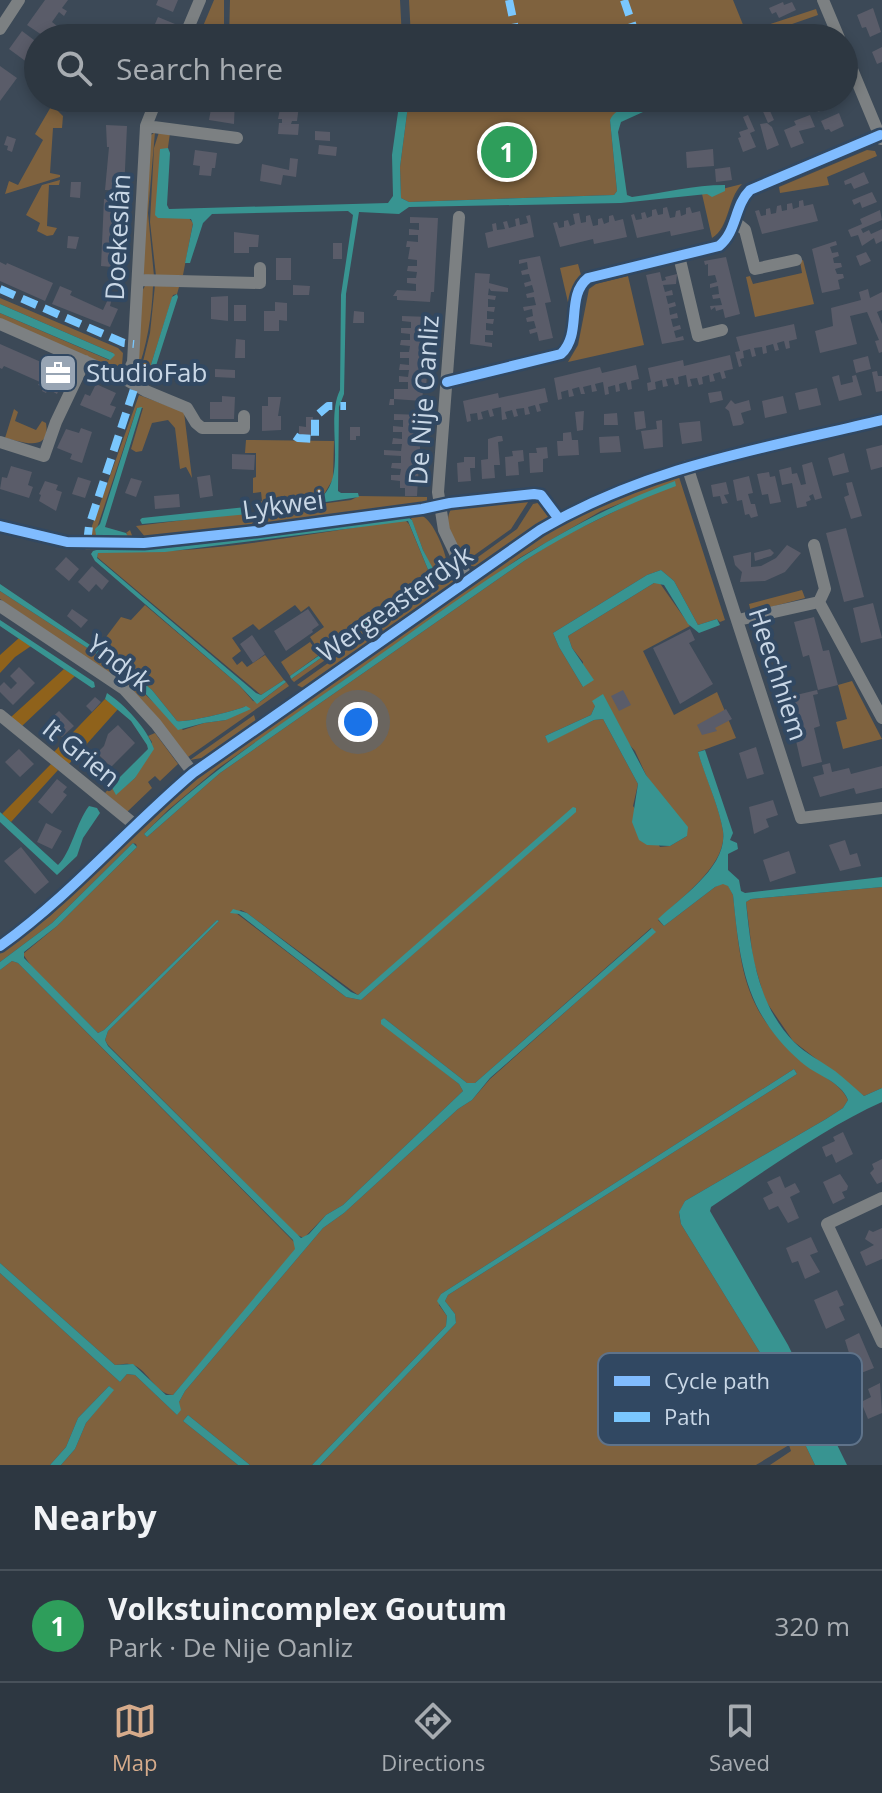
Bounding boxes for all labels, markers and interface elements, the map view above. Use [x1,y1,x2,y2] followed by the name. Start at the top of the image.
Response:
[24,24,858,112] search box
[52,46,96,90] icon: search
[116,48,283,89] text: Search here
[481,122,533,182] pin: 1
[96,173,138,301] street label: Doekeslân
[399,314,447,486] street label: De Nije Oanliz
[37,352,79,394] office icon: StudioFab
[86,354,207,390] place label: StudioFab
[240,481,326,528] street label: Lykwei
[310,536,480,670] street label: Wergeasterdyk
[741,603,817,745] street label: Heechhiem
[80,626,160,699] street label: Yndyk
[338,702,378,742] your location
[35,710,128,795] street label: It Grien
[598,1353,862,1445] legend
[664,1365,770,1395] text: Cycle path
[664,1401,711,1431] text: Path
[32,1494,157,1540] text: Nearby
[108,1588,507,1629] text: Volkstuincomplex Goutum
[51,1608,65,1644] text: 1
[775,1608,850,1644] text: 320 m
[108,1629,353,1665] text: Park · De Nije Oanliz
[112,1699,157,1777] tab: Map
[381,1699,485,1777] tab: Directions
[709,1699,770,1777] tab: Saved

